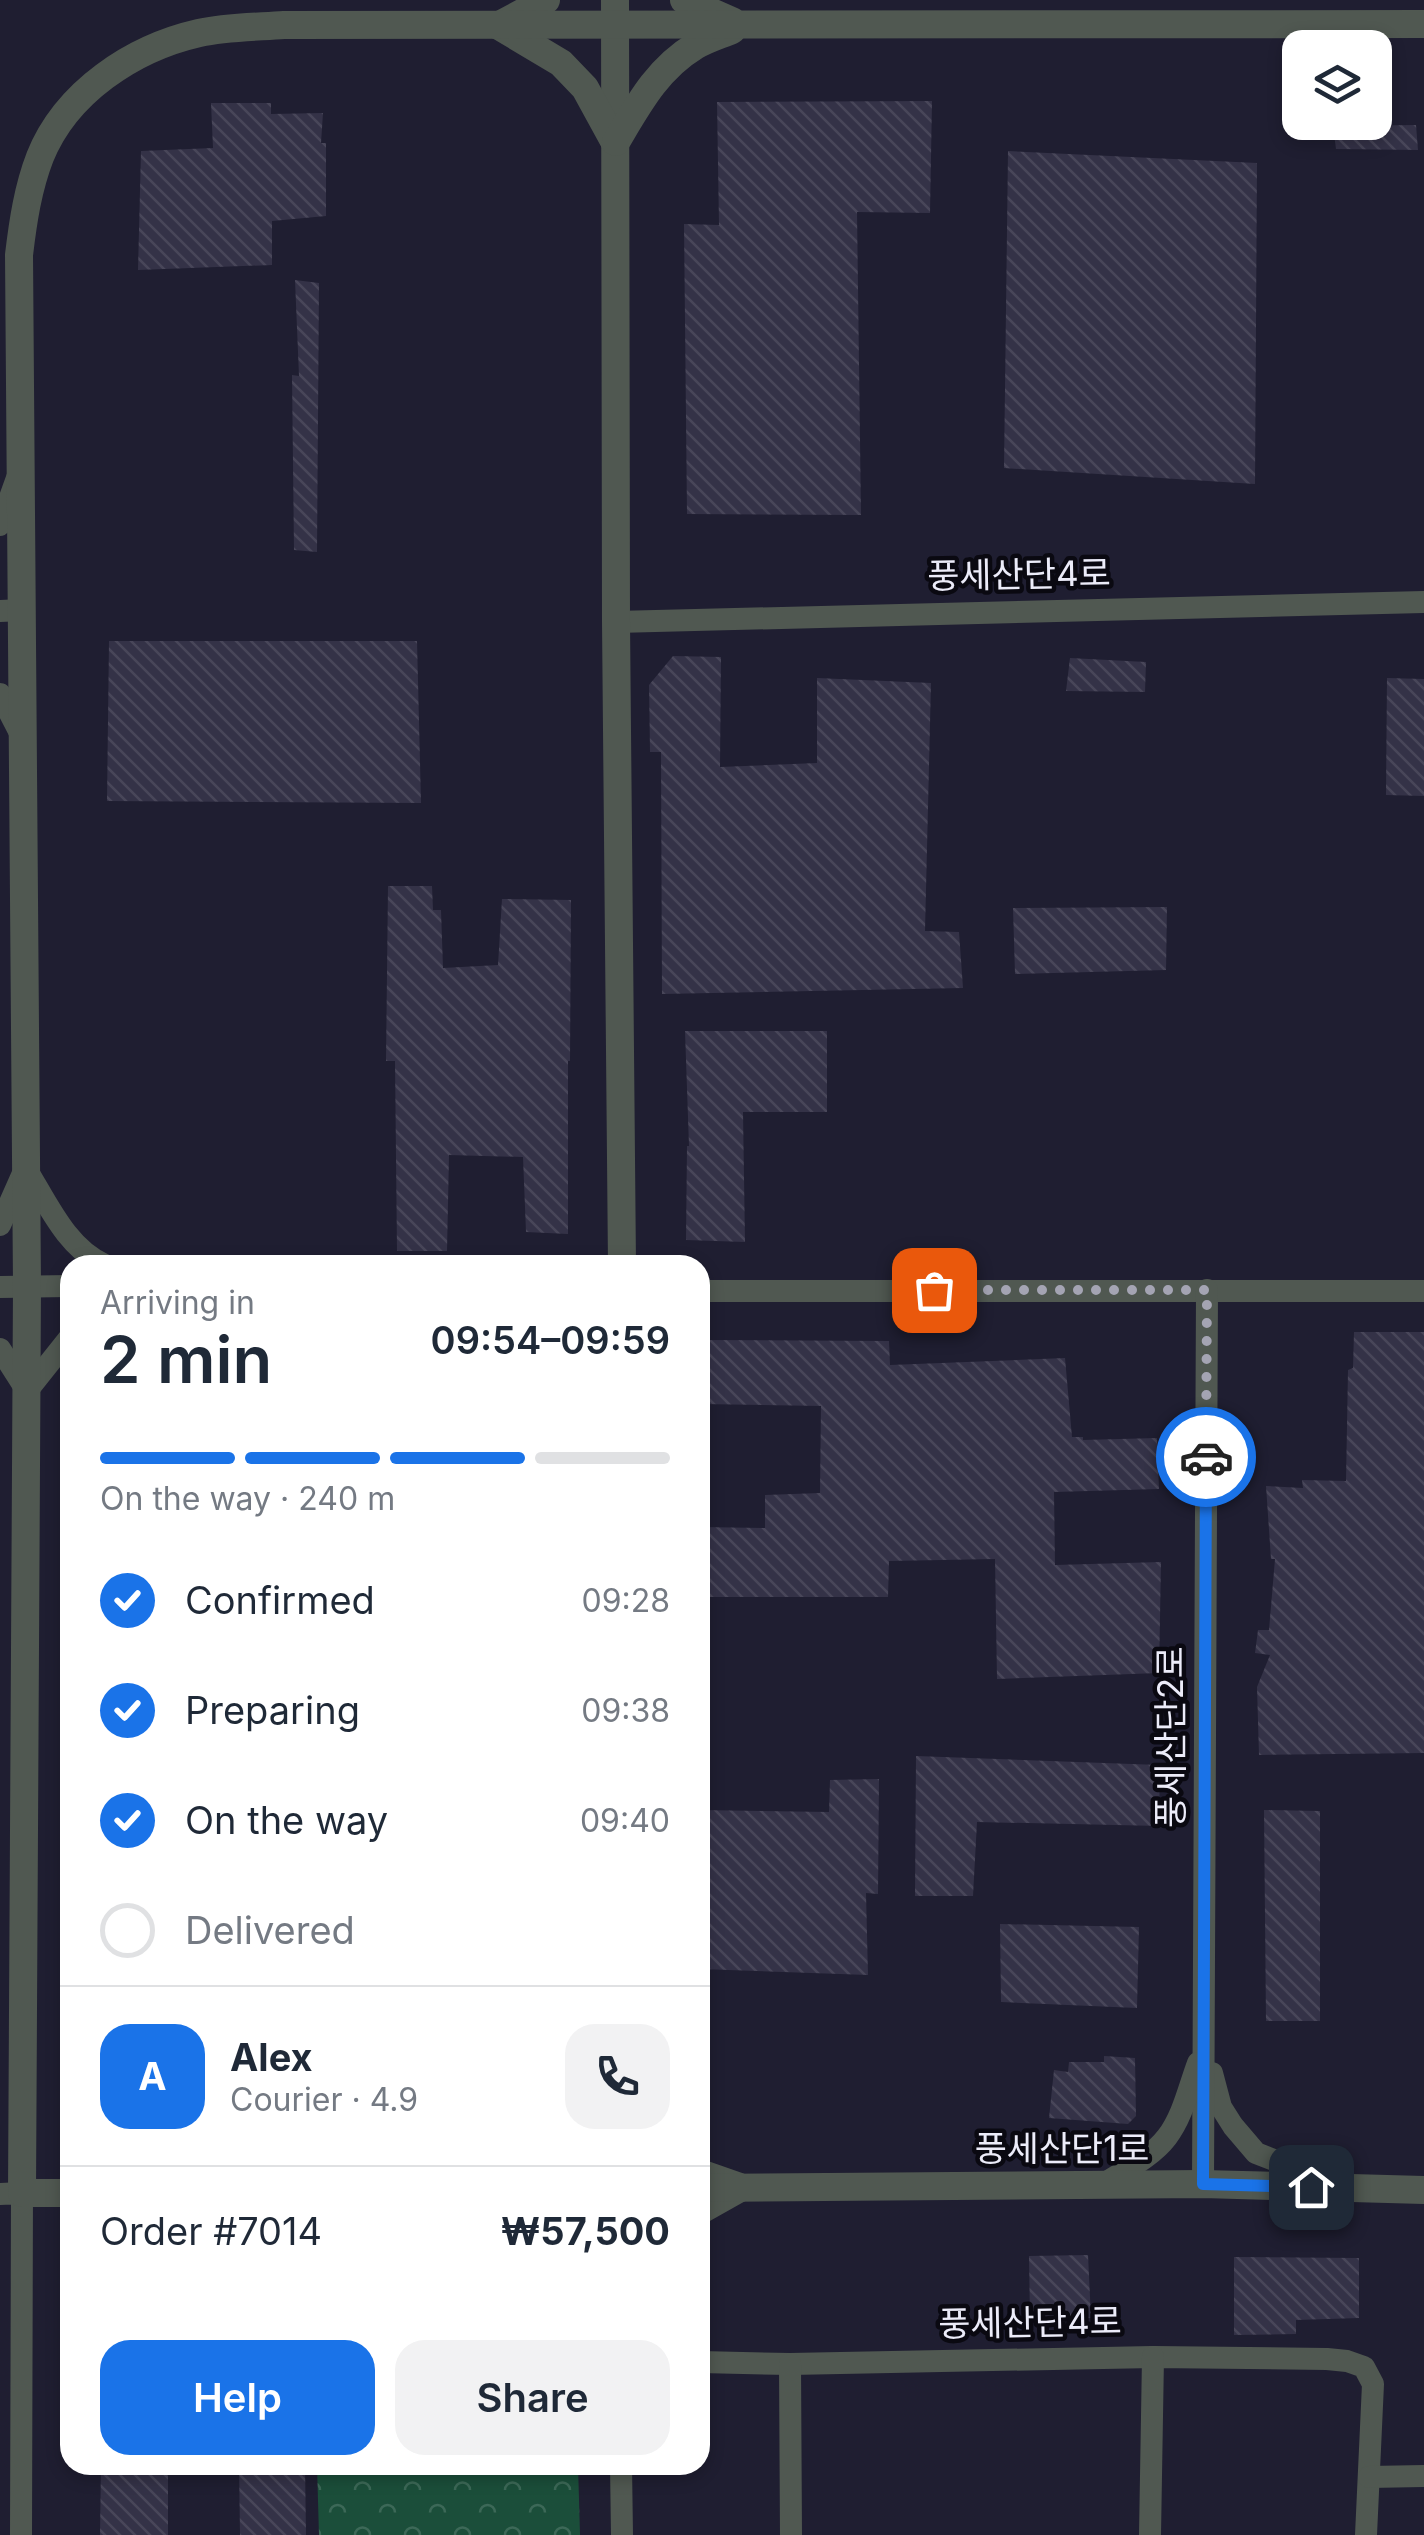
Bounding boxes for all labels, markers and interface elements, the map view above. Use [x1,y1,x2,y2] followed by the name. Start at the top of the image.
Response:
[1282,30,1392,140] map controls
[1282,30,1392,140] button: layers
[927,551,1111,597] street label: 풍세산단4로
[892,1248,977,1333] pin
[907,1263,962,1318] icon: bag
[100,1283,255,1322] text: Arriving in
[431,1317,670,1363] text: 09:54–09:59
[100,1320,272,1399] text: 2 min
[1156,1407,1256,1507] courier
[1179,1430,1234,1485] icon: car
[100,1479,395,1518] text: On the way · 240 m
[100,1573,155,1628] icon: check
[185,1577,375,1623] text: Confirmed
[581,1581,670,1620] text: 09:28
[1149,1646,1191,1828] street label: 풍세산단2로
[100,1683,155,1738] icon: check
[185,1687,360,1733] text: Preparing
[581,1691,670,1730] text: 09:38
[100,1793,155,1848] icon: check
[185,1797,388,1843] text: On the way
[580,1801,670,1840] text: 09:40
[185,1907,355,1953] text: Delivered
[565,2024,670,2129] button: phone
[230,2034,313,2080] text: Alex
[138,2053,167,2099] text: A
[230,2080,418,2119] text: Courier · 4.9
[974,2127,1150,2169] street label: 풍세산단1로
[1269,2145,1354,2230] pin
[1284,2160,1339,2215] icon: home
[100,2208,322,2254] text: Order #7014
[501,2208,670,2254] text: ₩57,500
[938,2299,1122,2345] street label: 풍세산단4로
[100,2340,375,2455] button: Help
[395,2340,670,2455] button: Share

